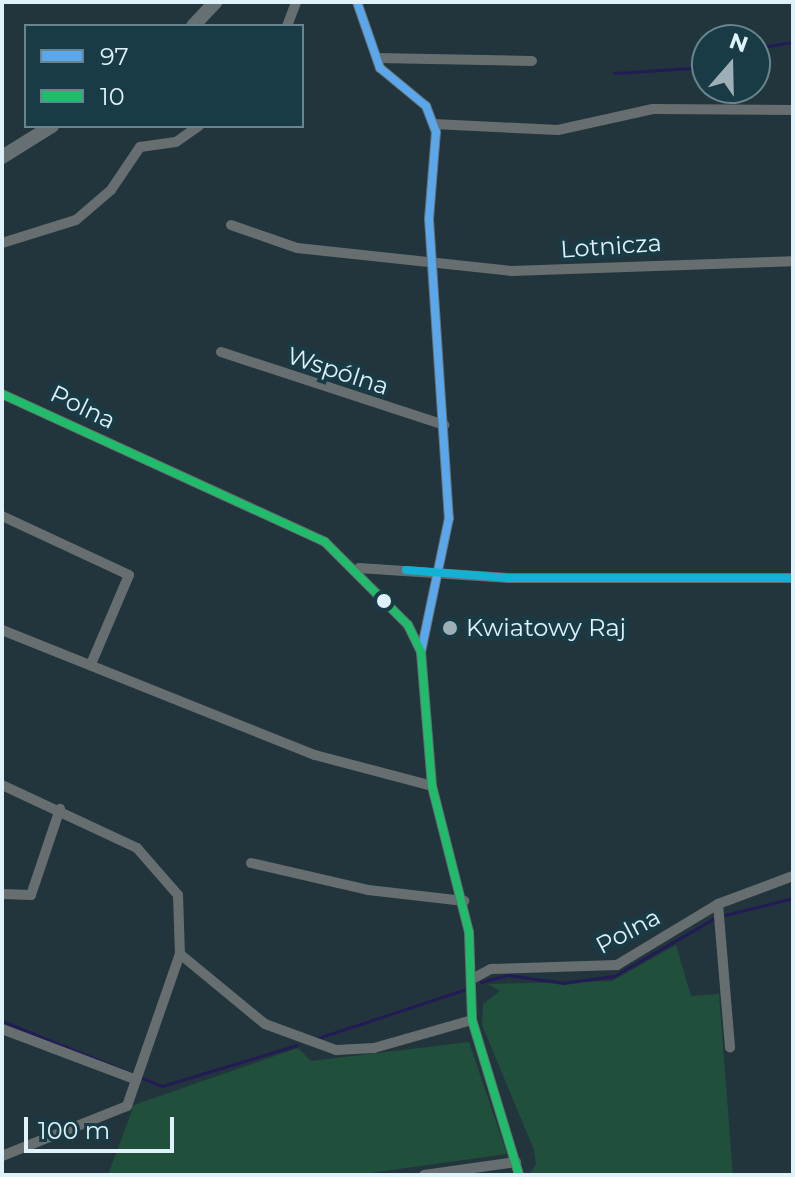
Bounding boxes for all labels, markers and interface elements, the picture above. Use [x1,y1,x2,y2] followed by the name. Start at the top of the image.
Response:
[24,24,304,128] legend
[691,24,771,104] north arrow
[726,27,752,59] text: N
[100,42,129,71] text: 97
[100,82,125,111] text: 10
[560,228,662,264] street label: Lotnicza
[284,341,392,401] street label: Wspólna
[46,379,120,435] street label: Polna
[376,593,392,609] unlabelled marker
[466,614,626,642] place label: Kwiatowy Raj
[441,619,459,637] marker: Kwiatowy Raj
[591,902,665,960] street label: Polna
[28,1101,178,1151] scale bar
[38,1116,110,1145] text: 100 m

